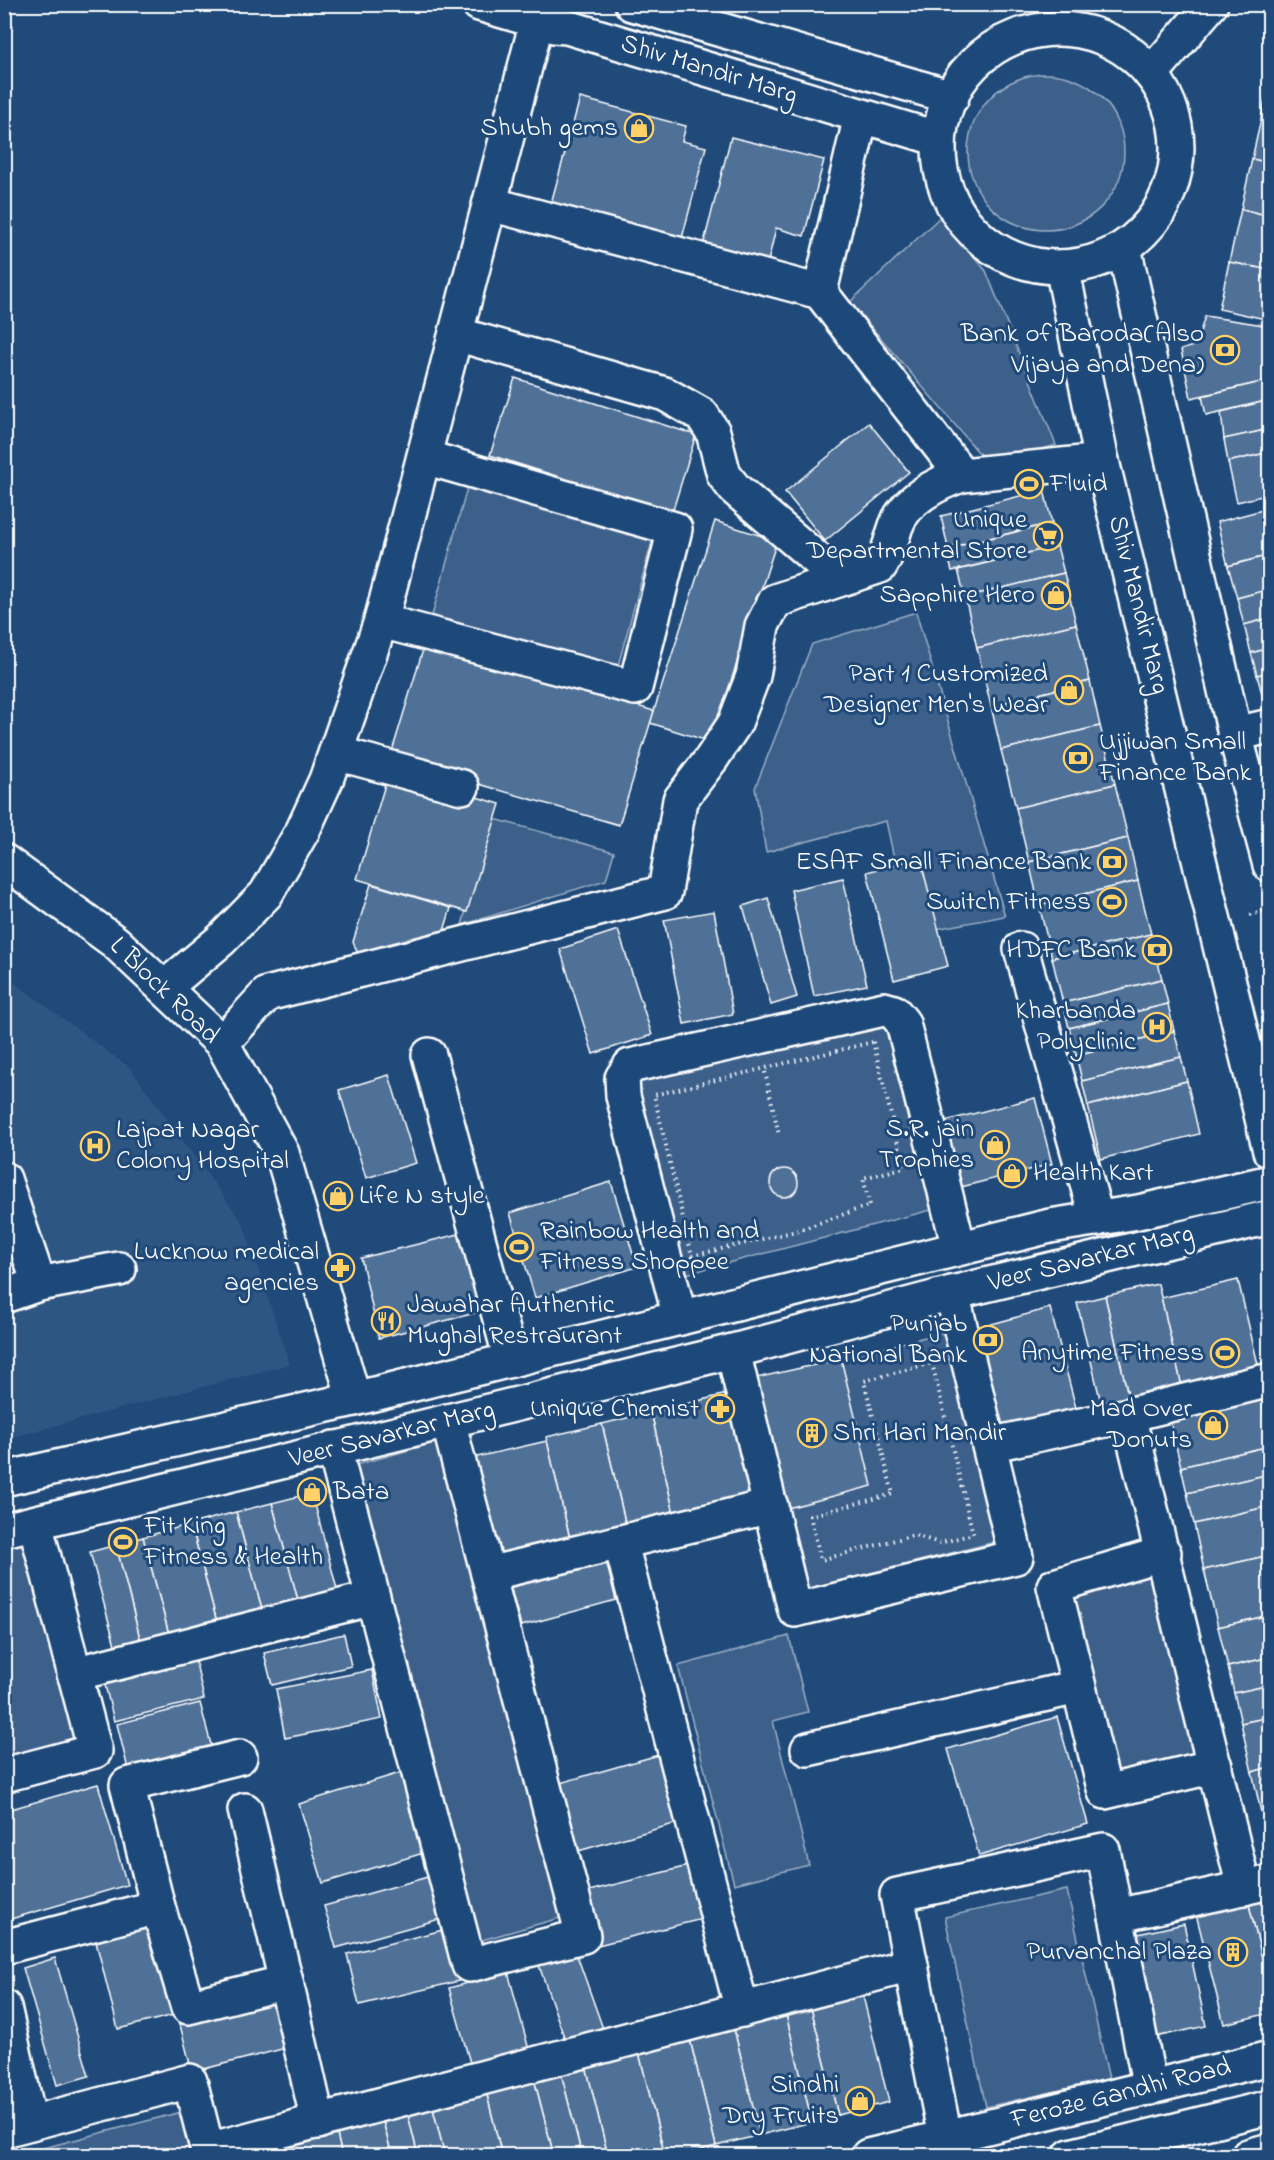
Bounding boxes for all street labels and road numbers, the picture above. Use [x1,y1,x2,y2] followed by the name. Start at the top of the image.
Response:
[616,25,802,115] street label: Shiv Mandir Marg
[1097,511,1179,699] street label: Shiv Mandir Marg
[100,928,228,1054] street label: L Block Road
[983,1215,1198,1304] street label: Veer Savarkar Marg
[284,1391,499,1480] street label: Veer Savarkar Marg
[1006,2048,1235,2140] street label: Feroze Gandhi Road

